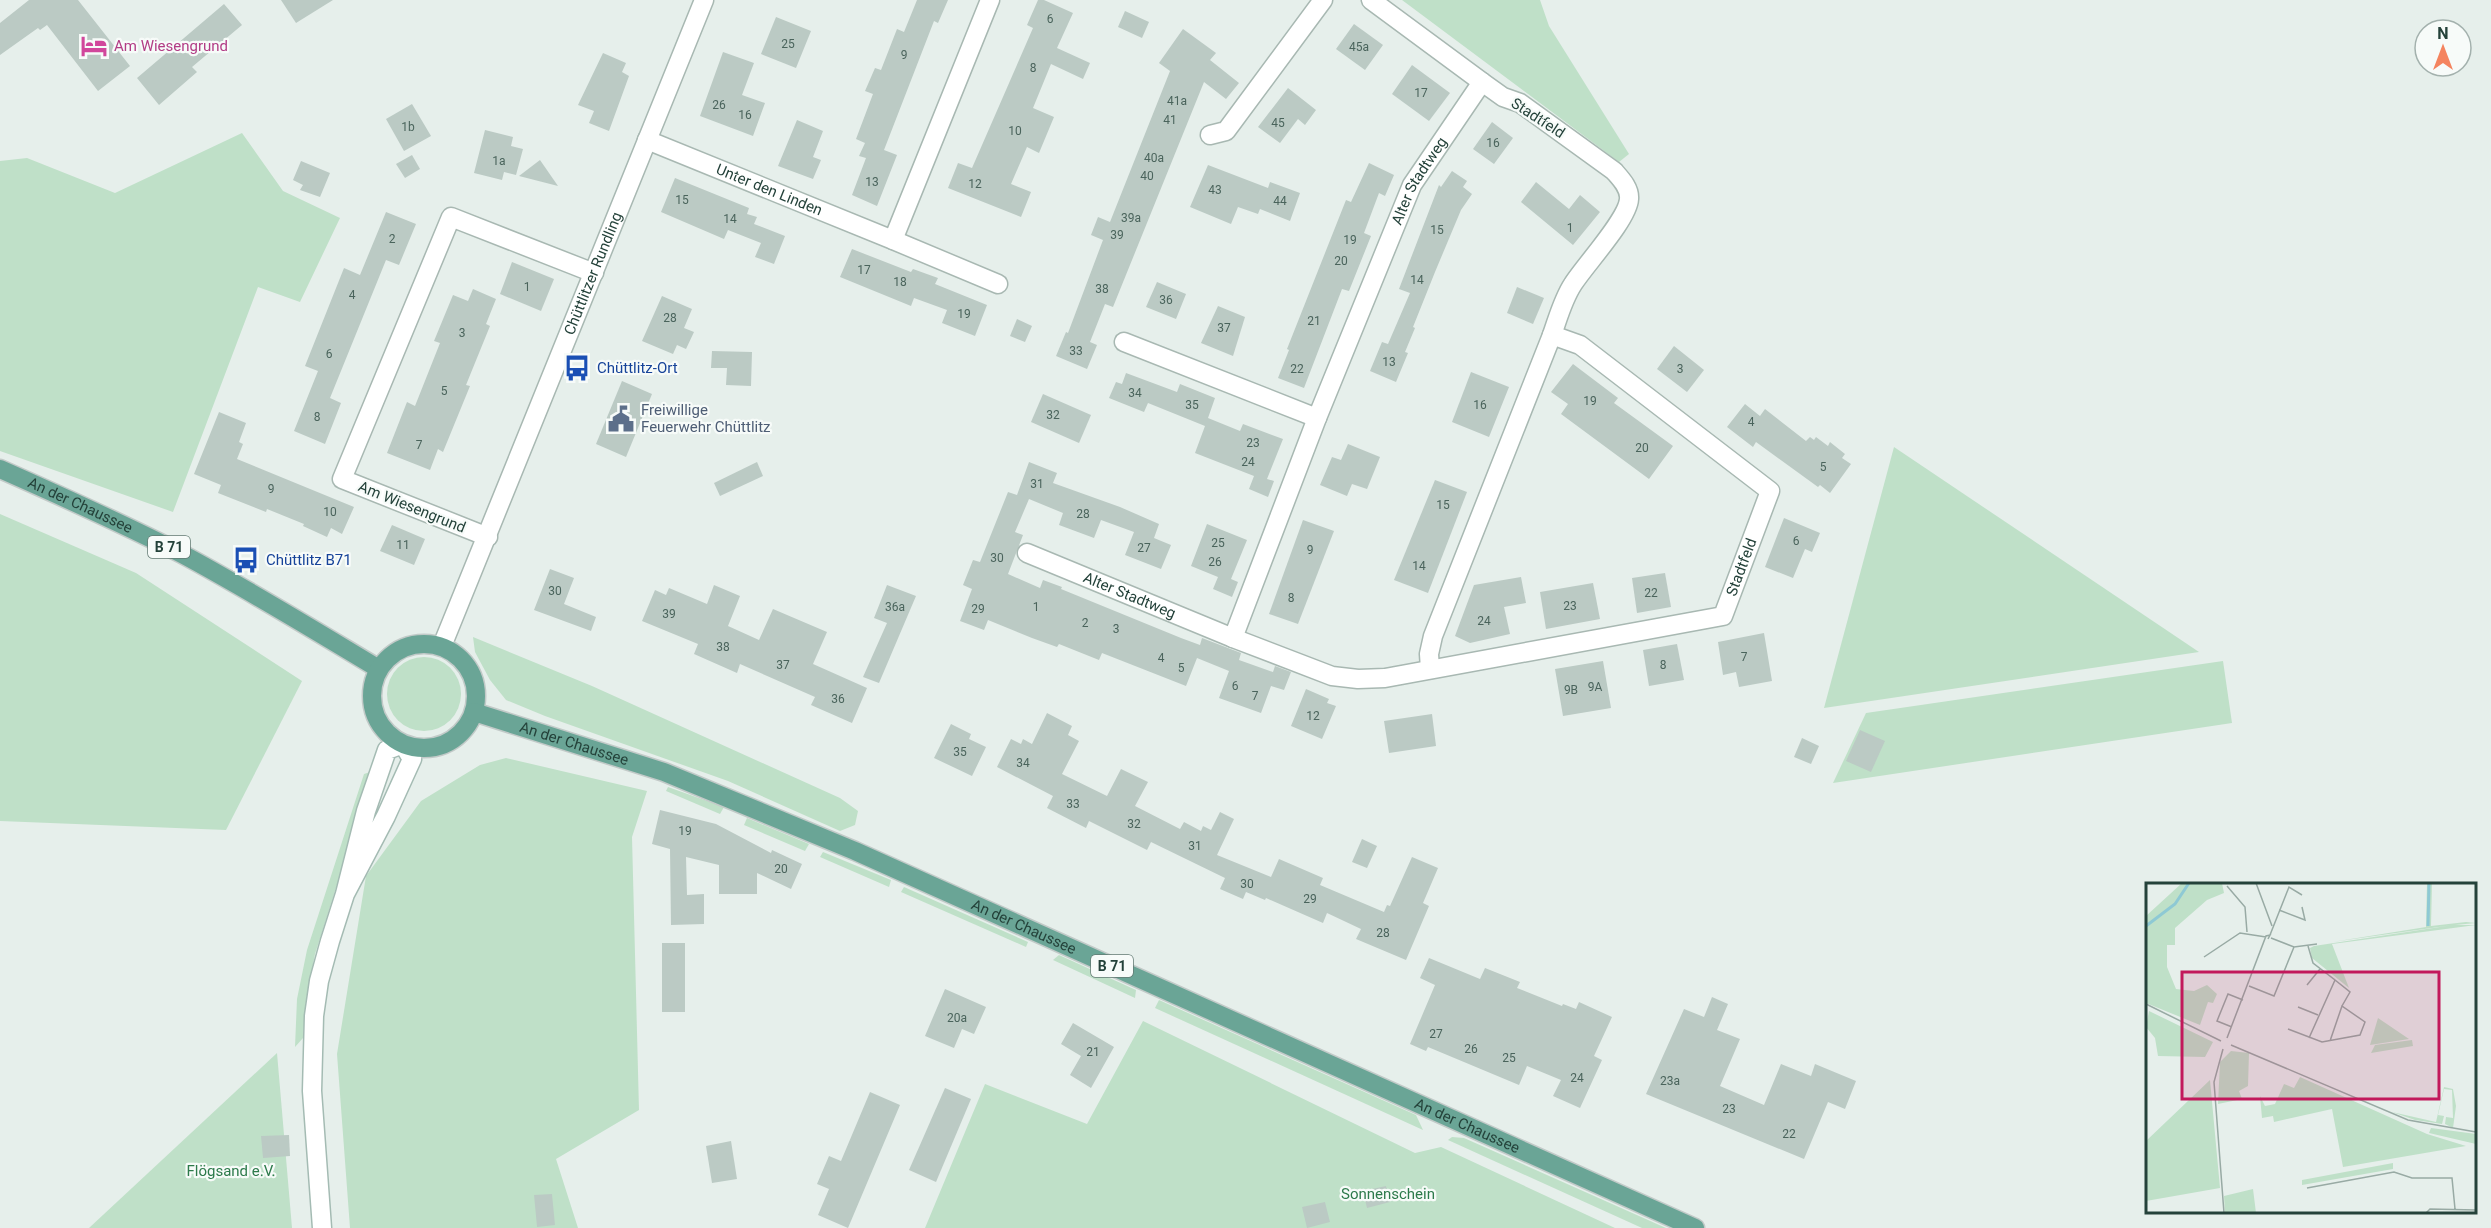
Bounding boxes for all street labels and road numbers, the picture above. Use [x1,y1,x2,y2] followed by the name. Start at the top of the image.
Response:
[1508,94,1568,142] street label: Stadtfeld
[1388,134,1451,228] street label: Alter Stadtweg
[714,160,825,219] street label: Unter den Linden
[560,209,626,337] street label: Chüttlitzer Rundling
[25,474,135,537] street label: An der Chaussee
[356,477,468,537] street label: Am Wiesengrund
[148,536,190,558] road number: B 71
[1722,536,1760,599] street label: Stadtfeld
[1081,568,1178,622] street label: Alter Stadtweg
[518,718,631,769] street label: An der Chaussee
[969,895,1079,958] street label: An der Chaussee
[1091,955,1133,977] road number: B 71
[1412,1094,1522,1157] street label: An der Chaussee

